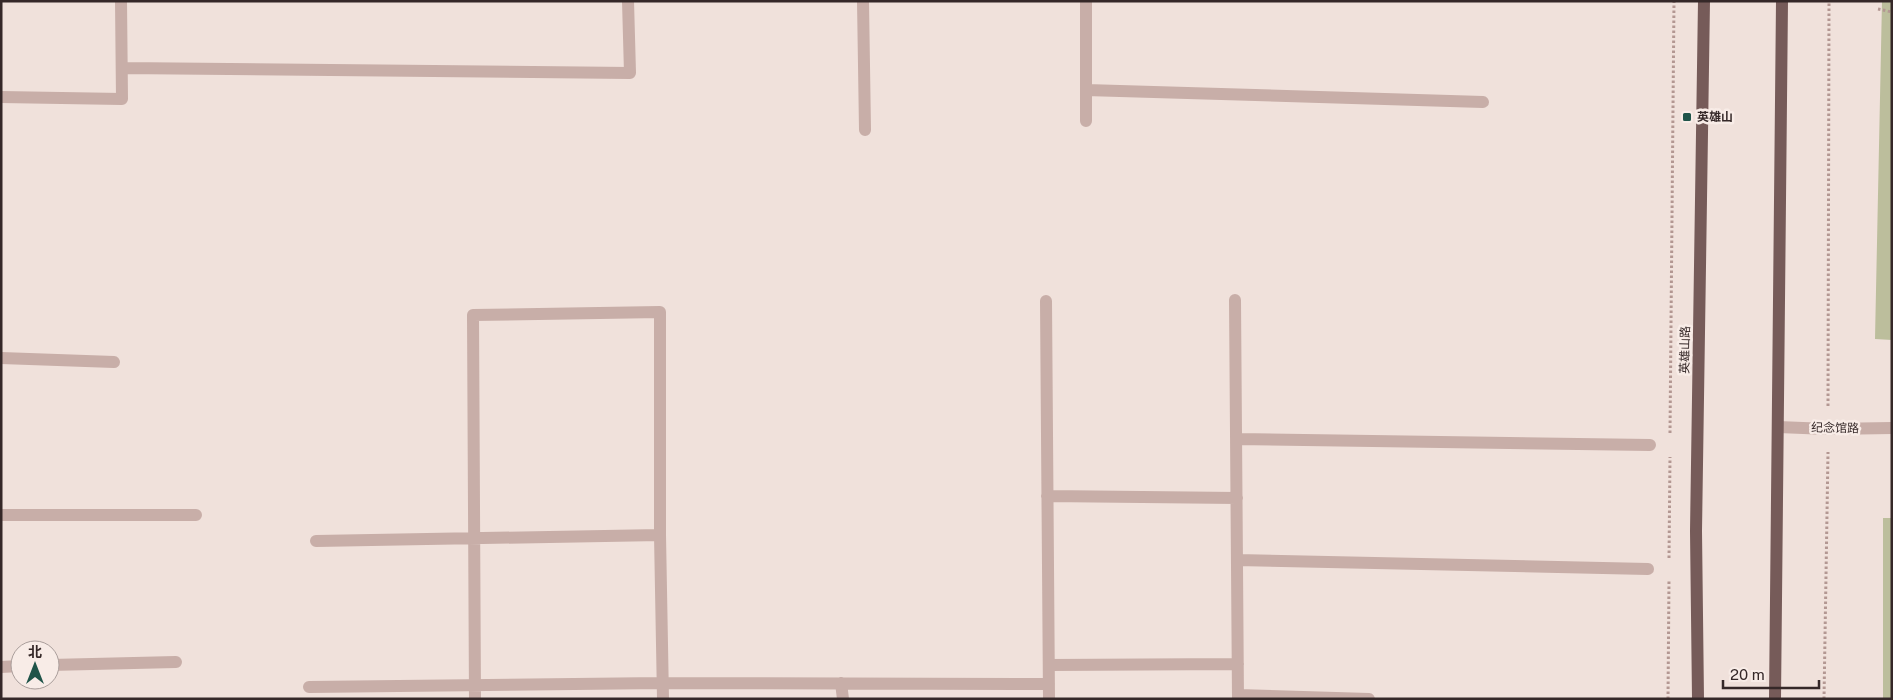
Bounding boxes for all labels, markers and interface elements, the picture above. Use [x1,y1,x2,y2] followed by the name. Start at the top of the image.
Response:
[1697,110,1733,124] place label: 英雄山
[1681,111,1693,123] marker: 英雄山
[1678,326,1692,374] street label: 英雄山路
[1811,421,1859,435] street label: 纪念馆路
[10,640,60,690] north arrow
[28,644,42,660] text: 北
[1723,658,1819,690] scale bar
[1730,666,1765,683] text: 20 m

